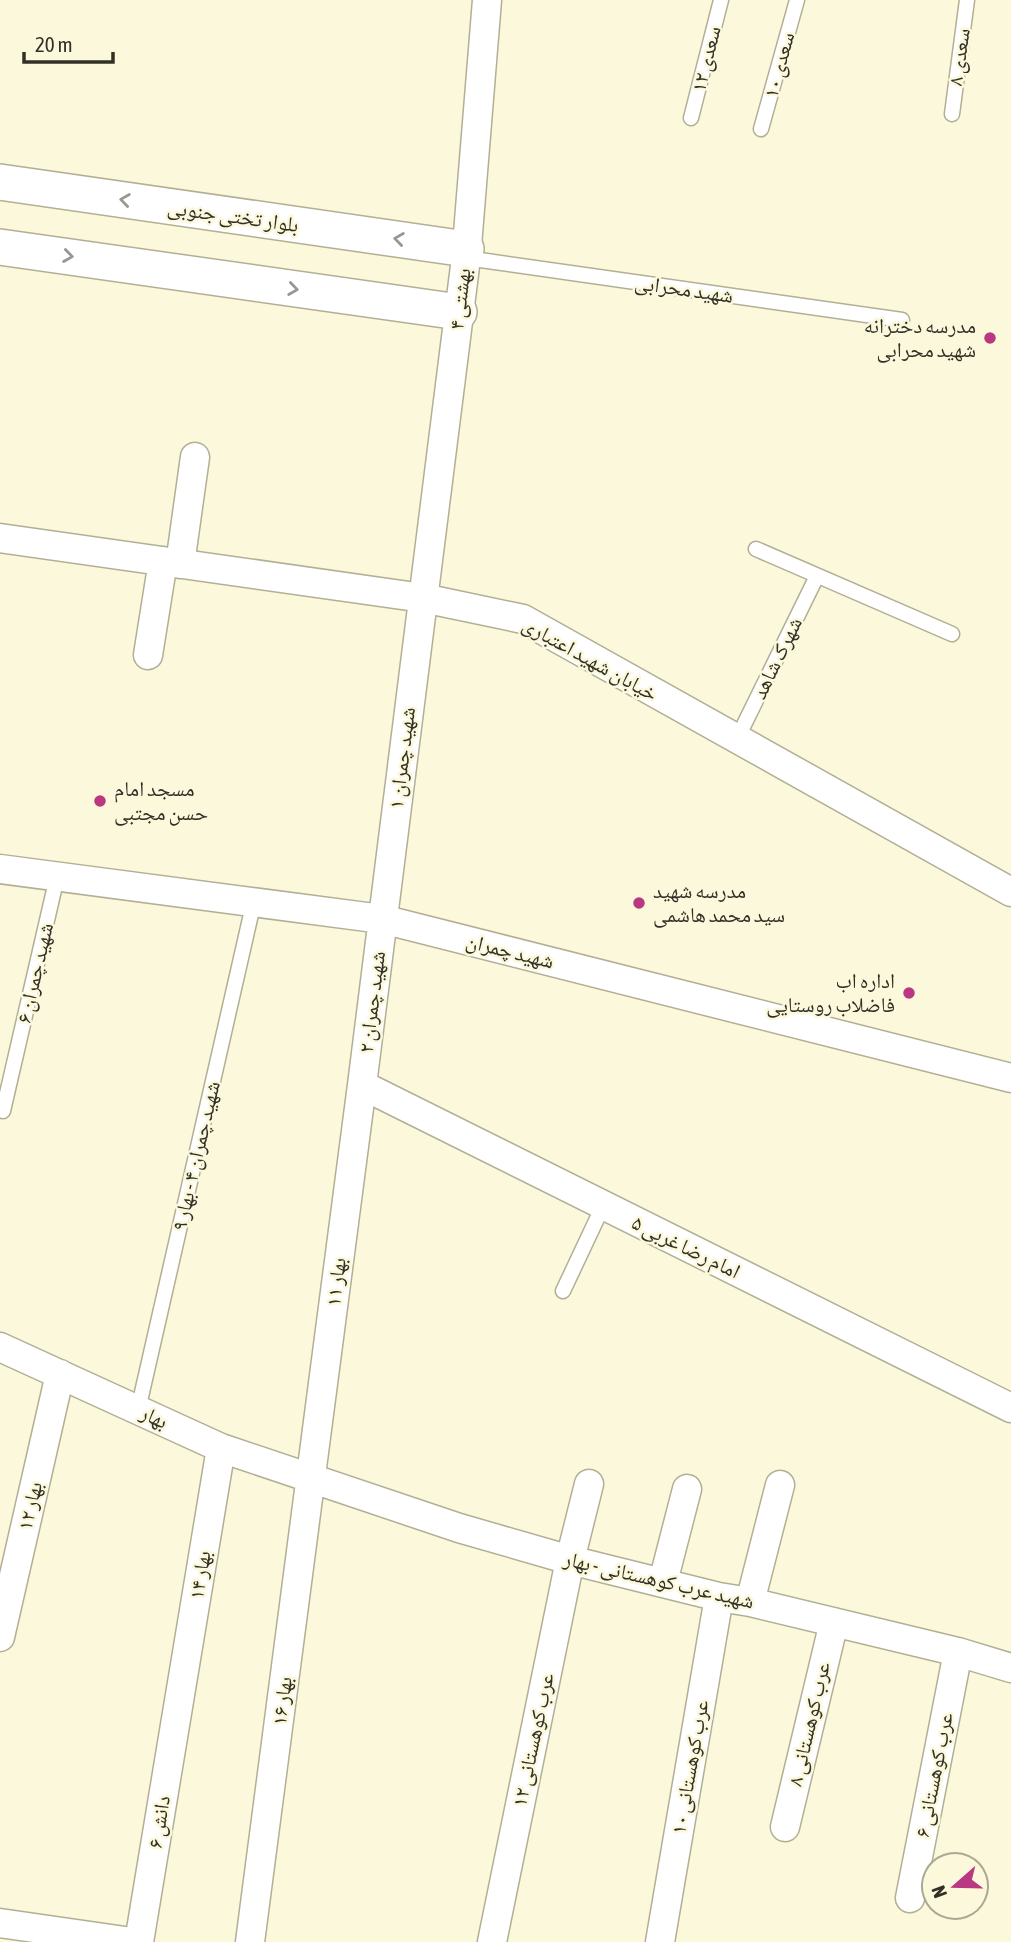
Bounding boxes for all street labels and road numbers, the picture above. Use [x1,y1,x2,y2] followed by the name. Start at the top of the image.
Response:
[685,23,726,94] street label: سعدی ۱۲
[942,27,975,87] street label: سعدی ۸
[758,29,799,101] street label: سعدی ۱۰
[166,194,300,238] street label: بلوار تختی جنوبی
[443,267,477,331] street label: بهشتی ۴
[633,269,735,309] street label: شهید محرابی
[518,611,662,706] street label: خیابان شهید اعتباری
[746,613,807,703] street label: شهرک شاهد
[383,706,420,810] street label: شهید چمران ۱
[11,920,58,1026] street label: شهید چمران ۶
[463,927,557,974] street label: شهید چمران
[353,950,390,1054] street label: شهید چمران ۲
[166,1079,225,1233] street label: شهید چمران ۴ - بهار ۹
[627,1210,744,1285] street label: امام رضا غربی ۵
[320,1256,351,1308] street label: بهار ۱۱
[136,1399,172,1434] street label: بهار
[12,1479,47,1533] street label: بهار ۱۲
[560,1545,757,1615] street label: شهید عرب کوهستانی - بهار
[183,1549,216,1601] street label: بهار ۱۴
[782,1659,836,1789] street label: عرب کوهستانی ۸
[506,1670,560,1809] street label: عرب کوهستانی ۱۲
[266,1675,297,1727] street label: بهار ۱۶
[665,1697,715,1836] street label: عرب کوهستانی ۱۰
[909,1710,959,1840] street label: عرب کوهستانی ۶
[142,1794,176,1850] street label: دانش ۶

